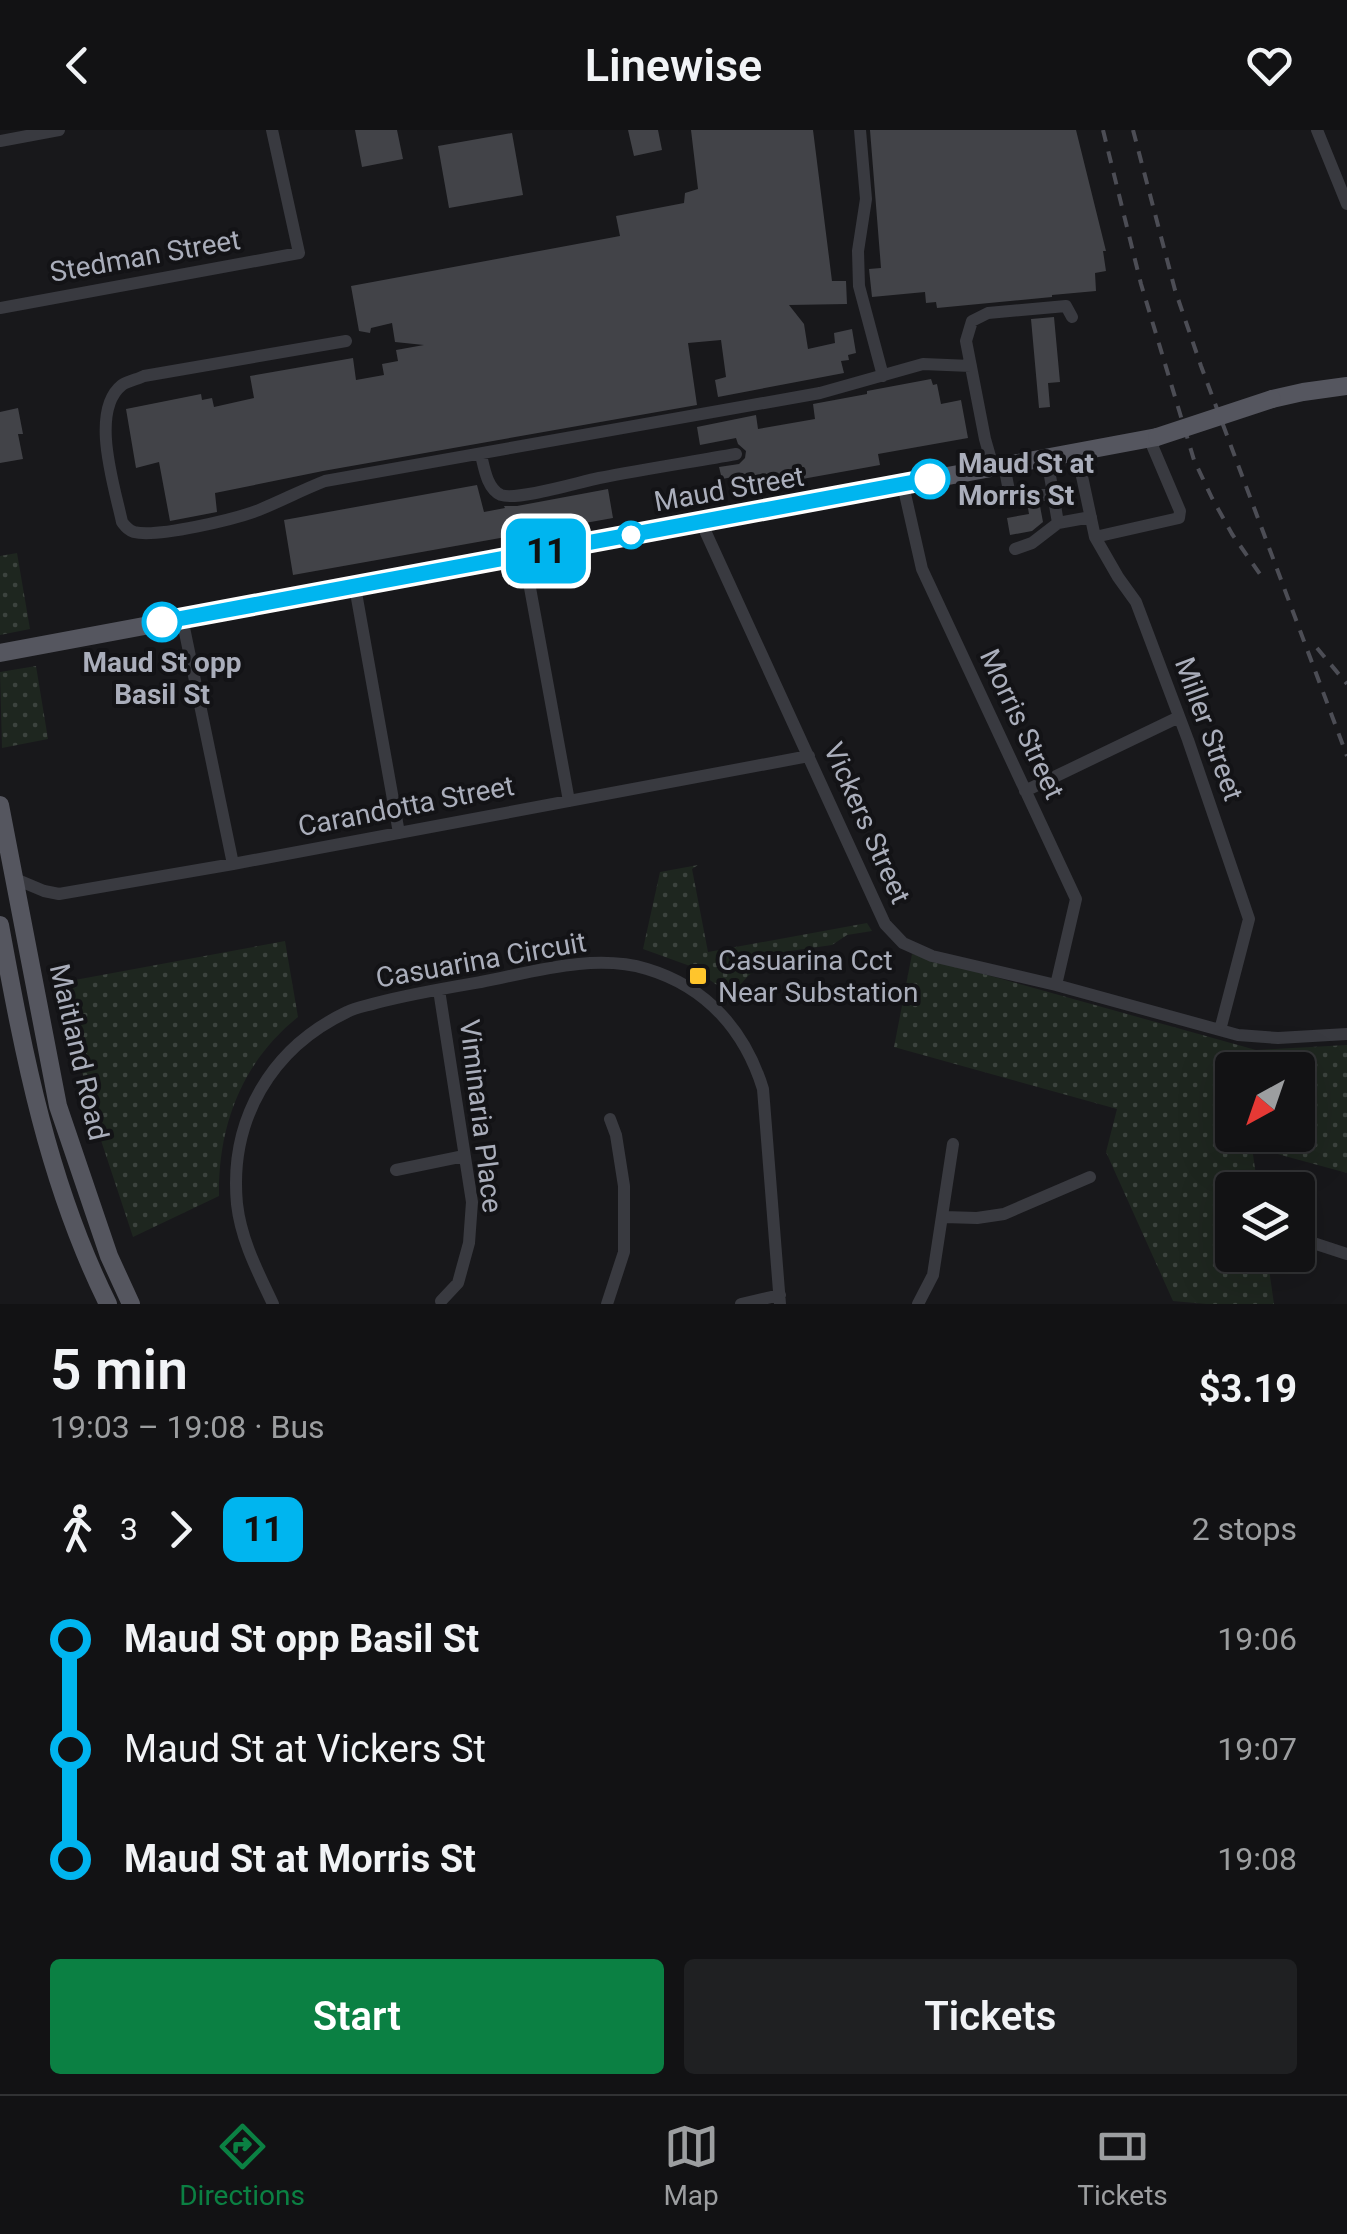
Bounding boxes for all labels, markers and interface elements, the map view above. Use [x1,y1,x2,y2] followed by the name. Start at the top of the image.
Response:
[50,38,105,93] icon: back
[1242,38,1297,93] icon: heart
[585,39,762,92] text: Linewise
[47,223,243,289] street label: Stedman Street
[958,447,1094,512] place label: Maud St at Morris St
[651,460,807,518] street label: Maud Street
[911,460,949,498] marker: Maud St at Morris St
[501,518,591,584] line badge: 11
[618,522,644,548] unlabelled marker
[526,531,566,572] text: 11
[143,603,181,641] marker: Maud St opp Basil St
[973,644,1071,804] street label: Morris Street
[83,646,241,711] place label: Maud St opp Basil St
[1168,653,1250,805] street label: Miller Street
[817,737,917,909] street label: Vickers Street
[295,769,517,843] street label: Carandotta Street
[373,925,589,995] street label: Casuarina Circuit
[718,944,919,1009] place label: Casuarina Cct Near Substation
[43,961,115,1143] street label: Maitland Road
[687,965,709,987] marker: Casuarina Cct Near Substation
[453,1018,509,1214] street label: Viminaria Place
[1215,1052,1315,1152] north arrow
[1215,1052,1315,1272] map controls
[1215,1172,1315,1272] button: layers
[50,1338,188,1402] text: 5 min
[1199,1367,1297,1411] text: $3.19
[50,1408,325,1446] text: 19:03 – 19:08 · Bus
[50,1502,105,1557] icon: walk
[153,1502,208,1557] icon: forward
[243,1509,283,1550] text: 11
[120,1510,138,1548] text: 3
[1192,1510,1297,1548] text: 2 stops
[124,1617,479,1661] text: Maud St opp Basil St
[1217,1620,1297,1658] text: 19:06
[124,1727,486,1771] text: Maud St at Vickers St
[1217,1730,1297,1768] text: 19:07
[124,1837,476,1881] text: Maud St at Morris St
[1217,1840,1297,1878] text: 19:08
[50,1959,664,2074] button: Start
[684,1959,1297,2074] button: Tickets
[179,2119,305,2212] tab: Directions
[663,2119,719,2212] tab: Map
[1077,2119,1168,2212] tab: Tickets

